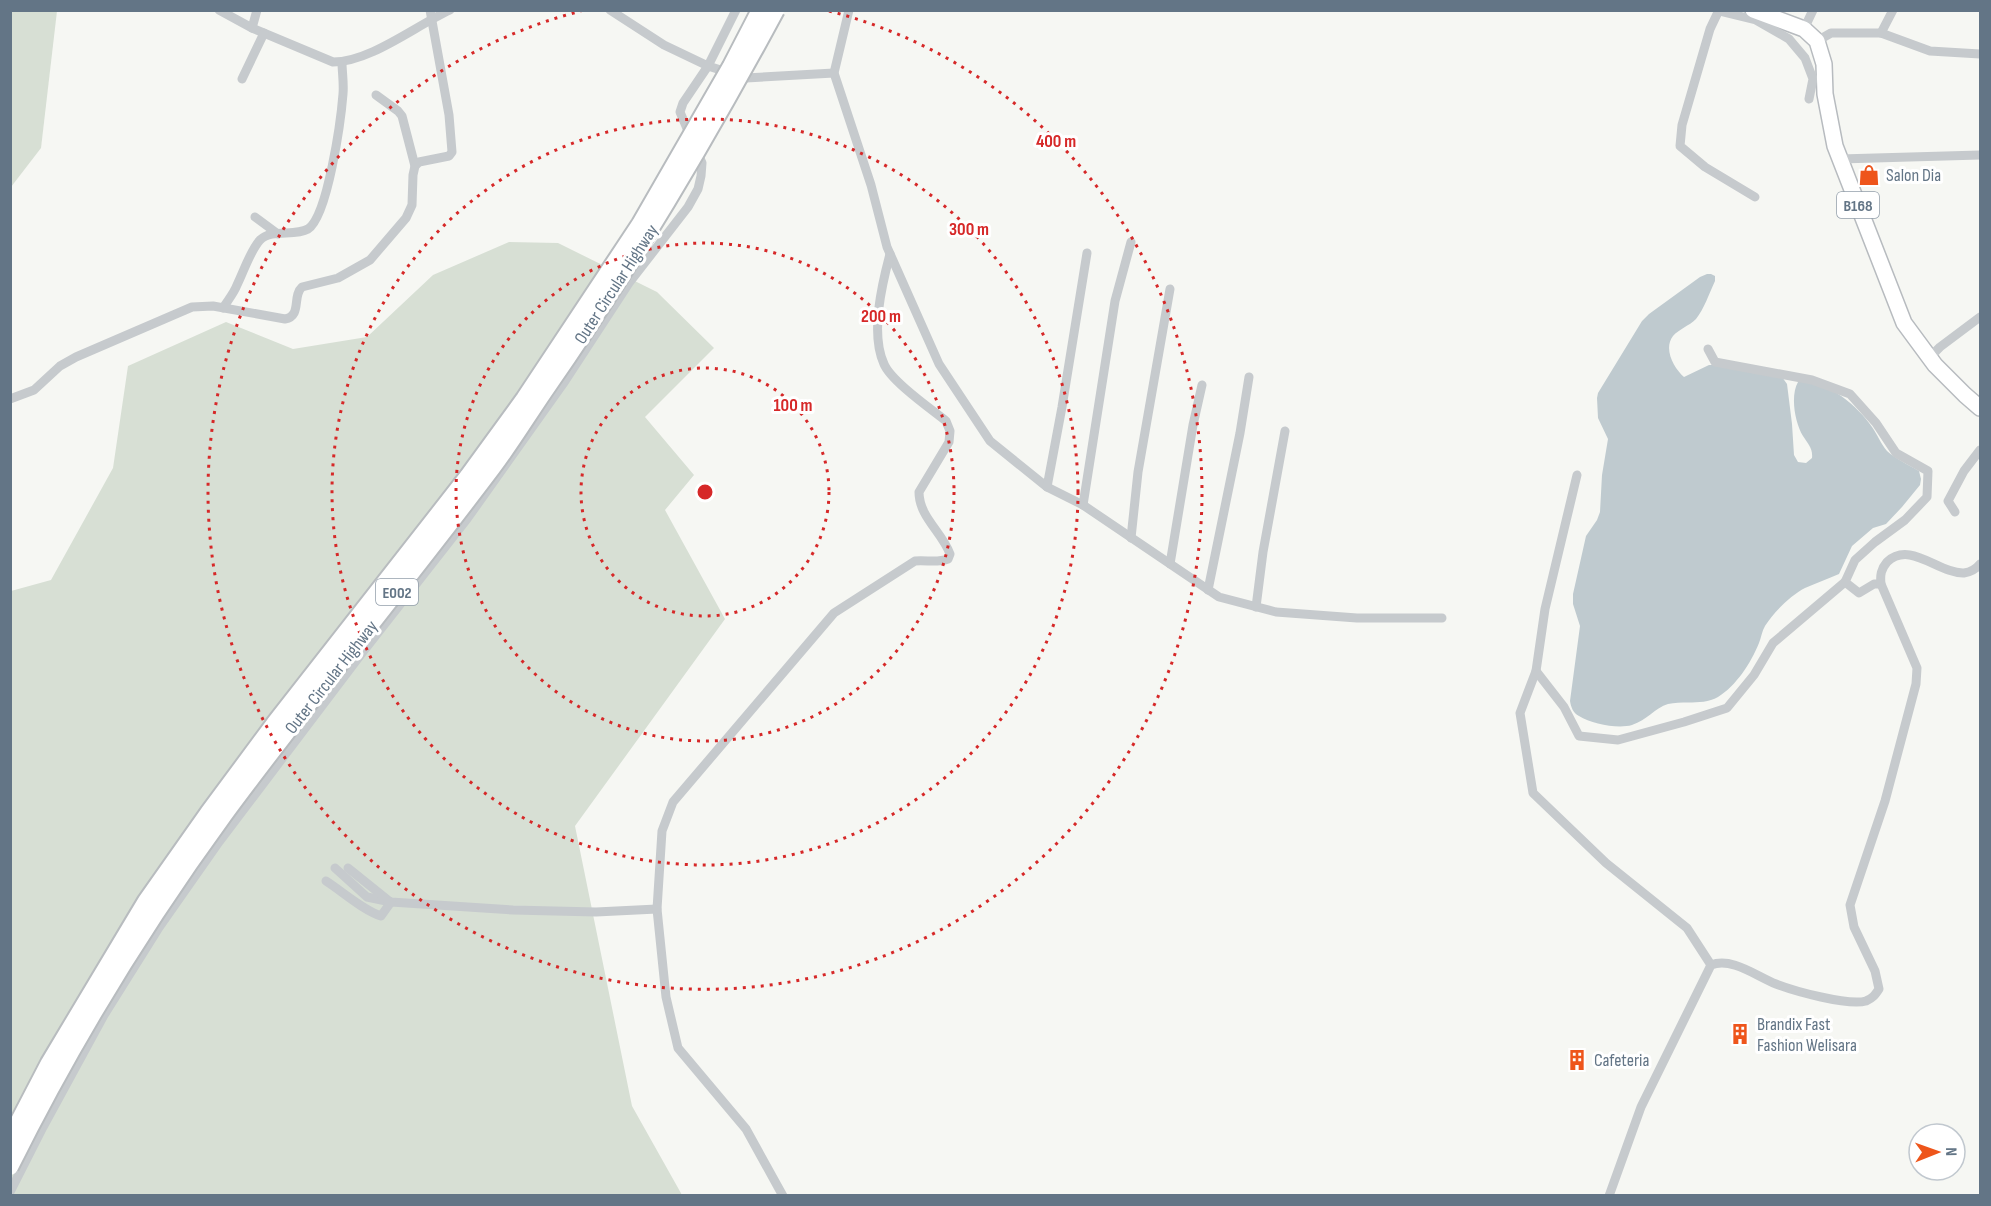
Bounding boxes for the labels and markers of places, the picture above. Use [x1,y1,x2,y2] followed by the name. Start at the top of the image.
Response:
[1857,163,1881,187] shop icon: Salon Dia
[1886,165,1941,186] place label: Salon Dia
[695,482,715,502] centre of rings
[1757,1014,1857,1056] place label: Brandix Fast Fashion Welisara
[1728,1022,1752,1046] building icon: Brandix Fast Fashion Welisara
[1565,1048,1589,1072] building icon: Cafeteria
[1594,1050,1649,1071] place label: Cafeteria

